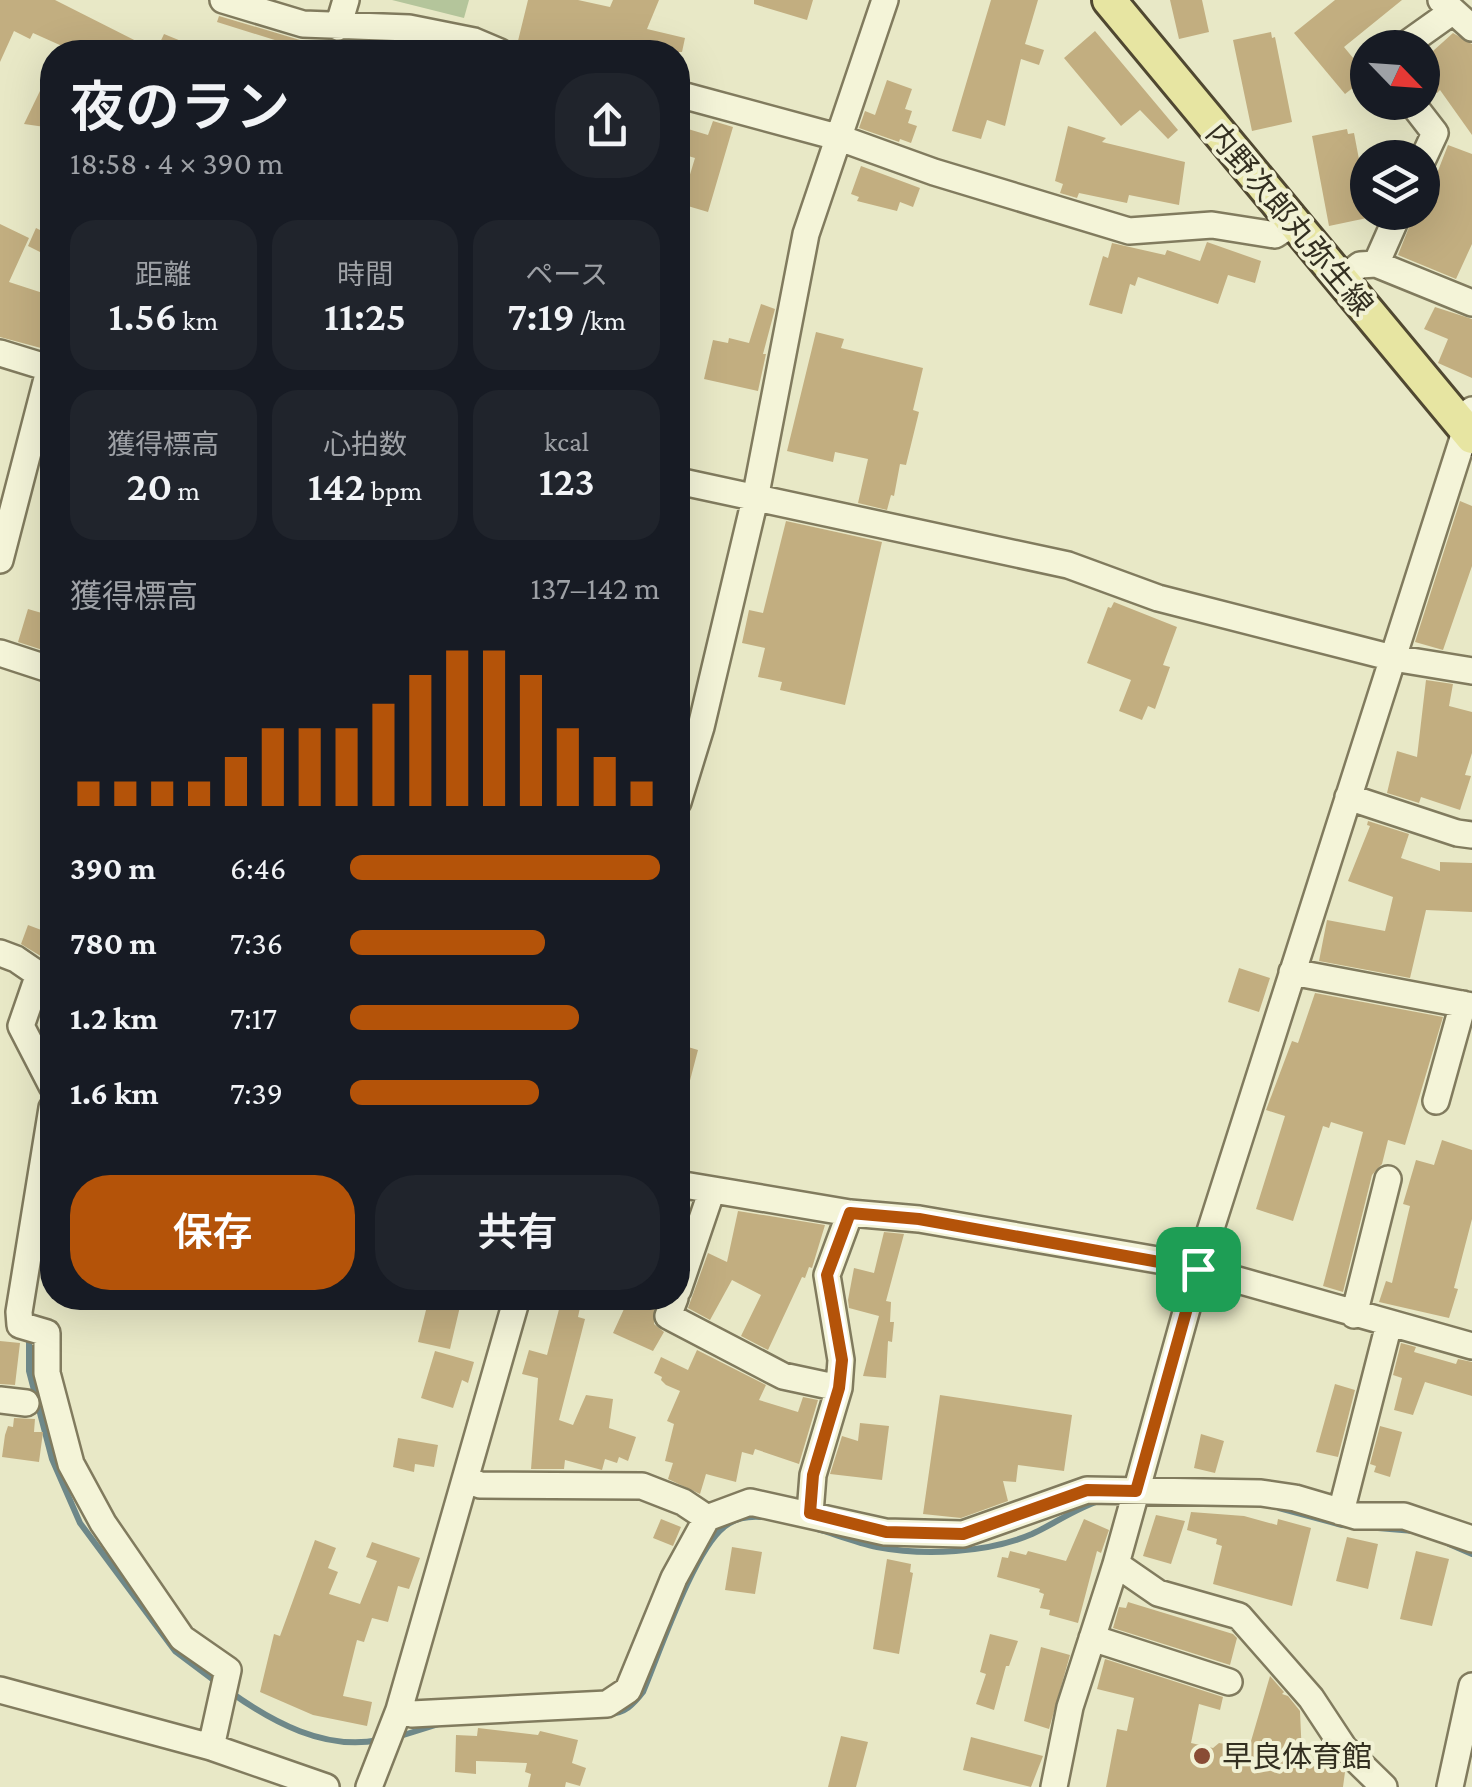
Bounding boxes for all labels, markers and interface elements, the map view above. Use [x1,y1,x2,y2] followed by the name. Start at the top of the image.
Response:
[1350,30,1440,120] north arrow
[1350,30,1440,230] map controls
[555,73,660,178] button: share
[70,77,290,138] text: 夜のラン
[1200,116,1380,322] street label: 内野次郎丸弥生線
[1350,140,1440,230] button: layers
[70,145,283,181] text: 18:58 · 4 × 390 m
[135,259,191,290] text: 距離
[337,259,393,290] text: 時間
[525,259,608,290] text: ペース
[108,292,177,339] text: 1.56
[324,292,406,339] text: 11:25
[507,292,575,339] text: 7:19
[177,305,218,336] text: km
[575,305,626,336] text: /km
[544,426,589,457] text: kcal
[107,429,219,460] text: 獲得標高
[323,429,407,460] text: 心拍数
[539,457,595,504] text: 123
[127,462,172,509] text: 20
[308,462,365,509] text: 142
[172,475,200,506] text: m
[365,475,422,506] text: bpm
[531,570,660,606] text: 137–142 m
[70,578,198,614] text: 獲得標高
[70,850,156,886] text: 390 m
[230,850,286,886] text: 6:46
[70,925,157,961] text: 780 m
[230,925,283,961] text: 7:36
[70,1000,158,1036] text: 1.2 km
[230,1000,277,1036] text: 7:17
[70,1075,159,1111] text: 1.6 km
[230,1075,283,1111] text: 7:39
[70,1175,355,1290] button: 保存
[375,1175,660,1290] button: 共有
[1156,1227,1241,1312] pin
[1171,1242,1226,1297] icon: arrive
[1222,1740,1372,1773] place label: 早良体育館
[1191,1745,1213,1767] marker: 早良体育館

